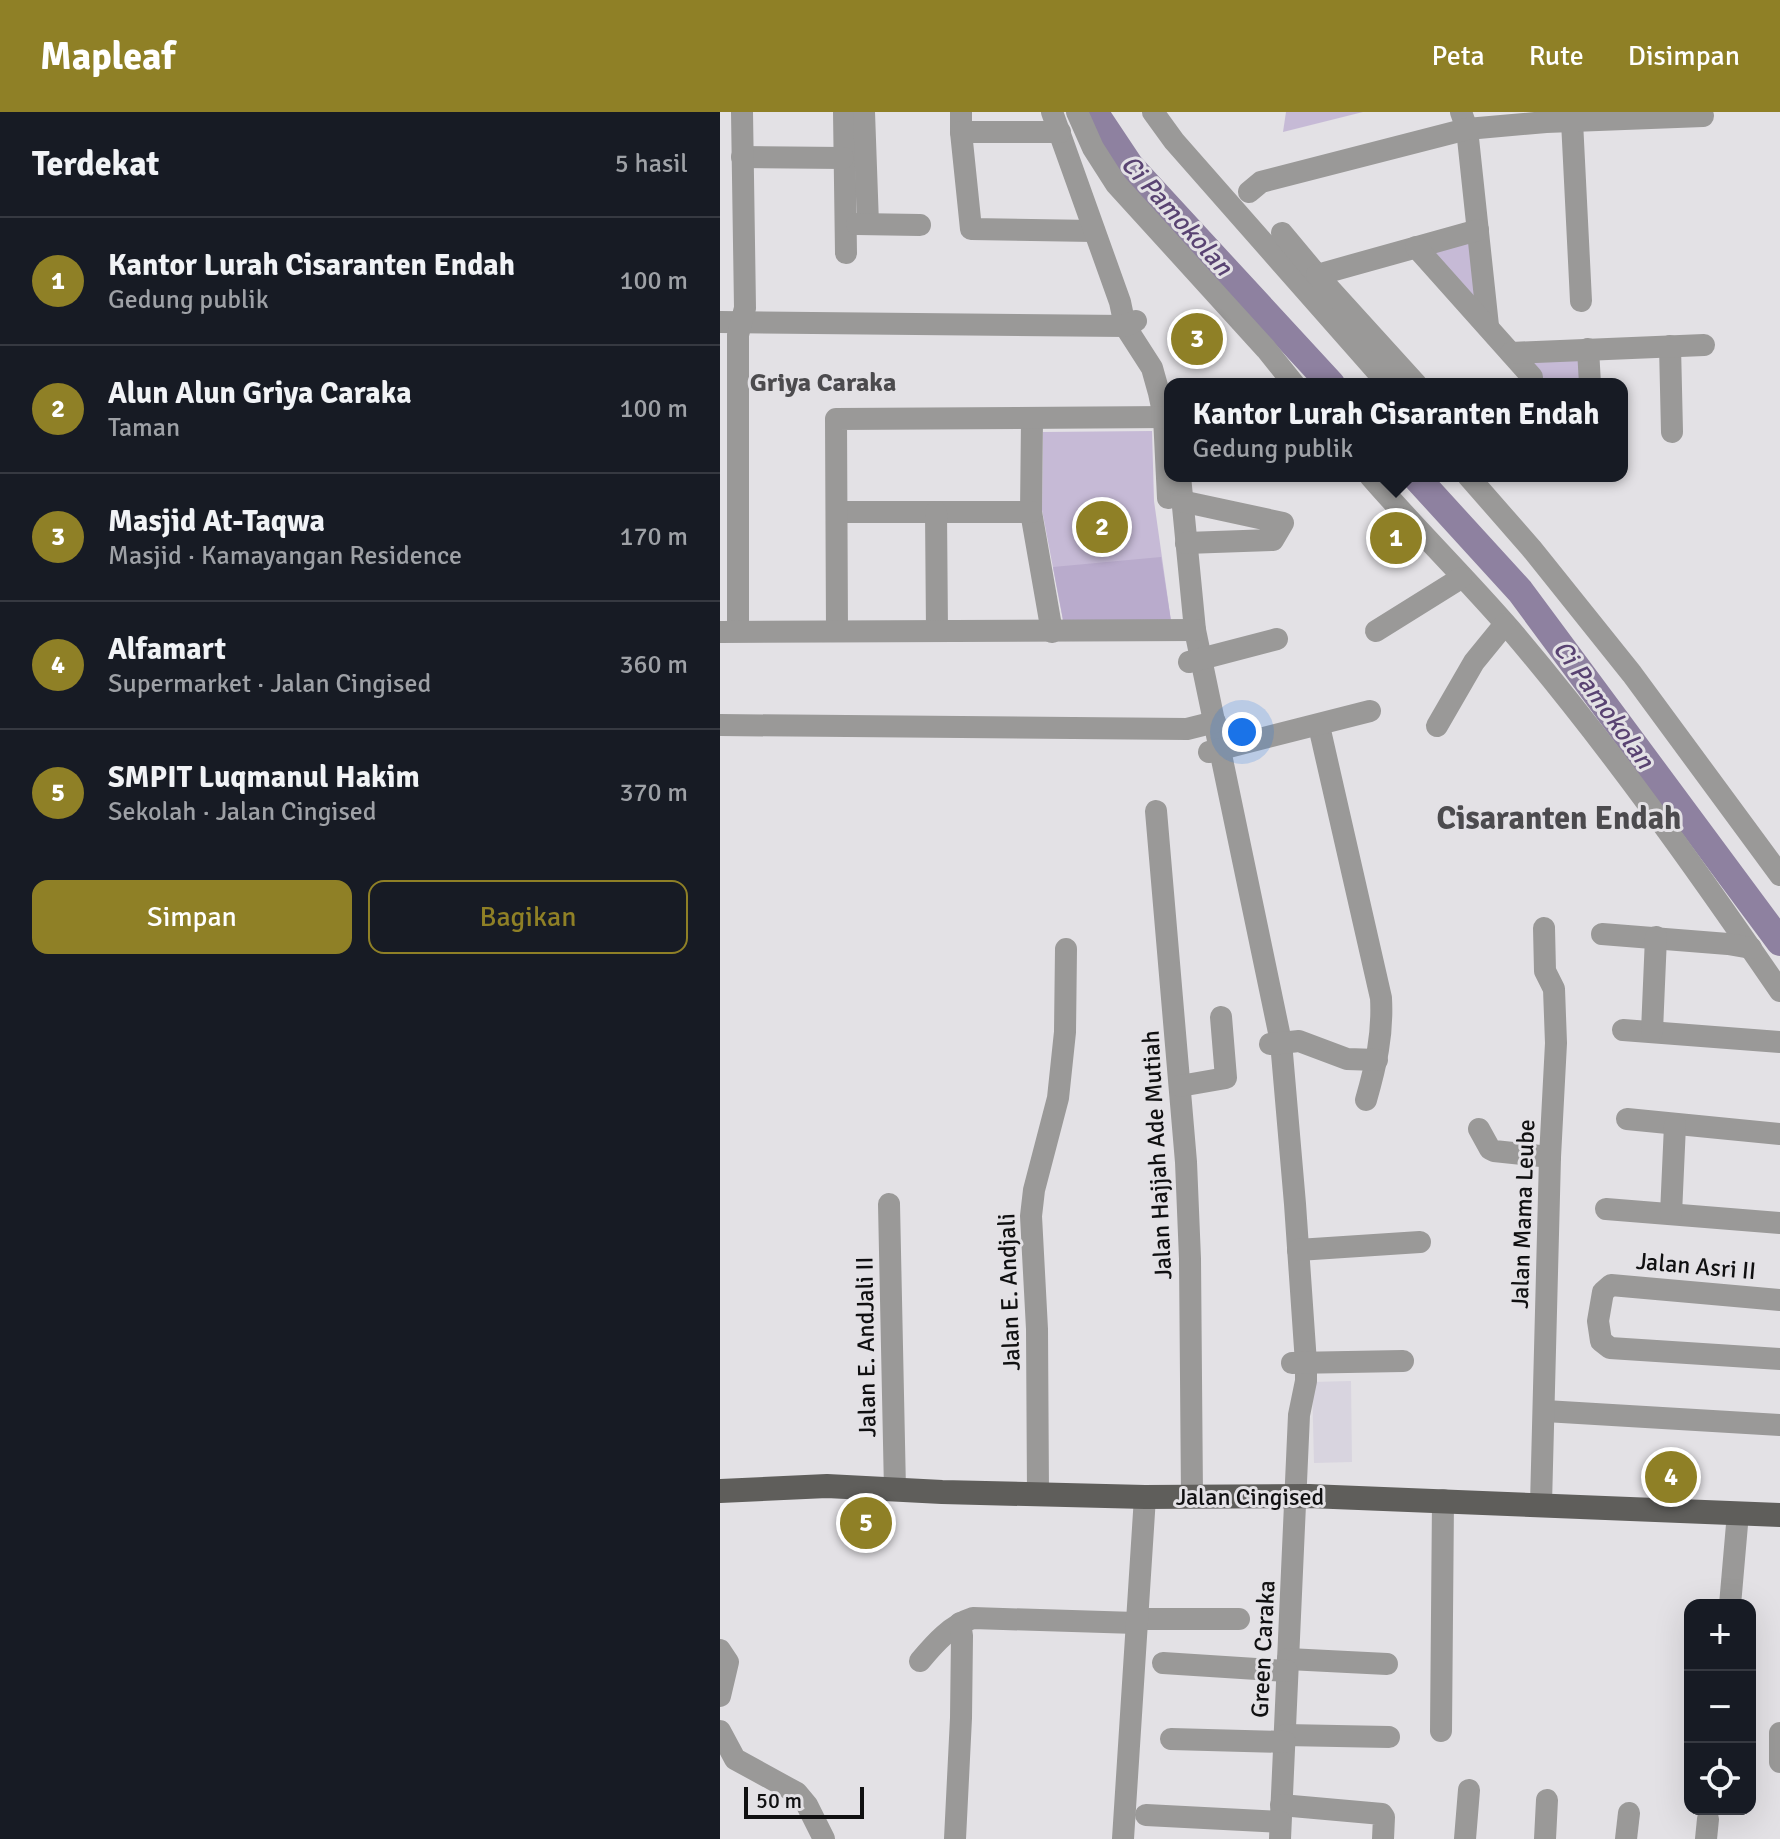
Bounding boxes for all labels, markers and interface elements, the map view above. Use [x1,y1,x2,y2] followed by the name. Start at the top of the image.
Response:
[40,33,175,80] text: Mapleaf
[1432,39,1485,73] text: Peta
[1529,39,1584,73] text: Rute
[1628,39,1740,73] text: Disimpan
[32,143,159,185] text: Terdekat
[615,148,688,180] text: 5 hasil
[1114,149,1239,283] water label: Ci Pamokolan
[108,247,515,284] text: Kantor Lurah Cisaranten Endah
[51,265,65,297] text: 1
[619,265,688,297] text: 100 m
[108,284,269,316] text: Gedung publik
[1171,309,1223,369] pin: 3
[750,367,896,399] district label: Griya Caraka
[108,375,412,412] text: Alun Alun Griya Caraka
[1164,378,1628,482] popup
[51,393,65,425] text: 2
[619,393,688,425] text: 100 m
[1193,396,1600,433] text: Kantor Lurah Cisaranten Endah
[108,412,180,444] text: Taman
[1193,433,1353,465] text: Gedung publik
[1076,497,1128,557] pin: 2
[108,503,325,540] text: Masjid At-Taqwa
[1370,508,1422,568] pin: 1
[51,521,65,553] text: 3
[619,521,688,553] text: 170 m
[108,540,462,572] text: Masjid · Kamayangan Residence
[108,631,226,668] text: Alfamart
[1546,634,1661,776] water label: Ci Pamokolan
[51,649,65,681] text: 4
[619,649,688,681] text: 360 m
[108,668,431,700] text: Supermarket · Jalan Cingised
[1222,712,1262,752] your location
[108,759,420,796] text: SMPIT Luqmanul Hakim
[51,777,65,809] text: 5
[619,777,688,809] text: 370 m
[108,796,377,828] text: Sekolah · Jalan Cingised
[1437,799,1681,838] district label: Cisaranten Endah
[32,880,352,954] button: Simpan
[368,880,688,954] button: Bagikan
[1135,1030,1179,1280] street label: Jalan Hajjah Ade Mutiah
[1505,1119,1541,1309] street label: Jalan Mama Leube
[991,1213,1027,1371] street label: Jalan E. Andjali
[1635,1246,1757,1286] street label: Jalan Asri II
[849,1256,883,1438] street label: Jalan E. AndJali II
[1645,1447,1697,1507] pin: 4
[1176,1482,1324,1512] street label: Jalan Cingised
[840,1493,892,1553] pin: 5
[1244,1579,1282,1719] street label: Green Caraka
[1684,1599,1756,1815] map controls
[1684,1599,1756,1671] button: +
[1684,1671,1756,1743] button: −
[1684,1743,1756,1815] button: locate
[744,1783,864,1819] scale bar
[756,1787,802,1814] text: 50 m

